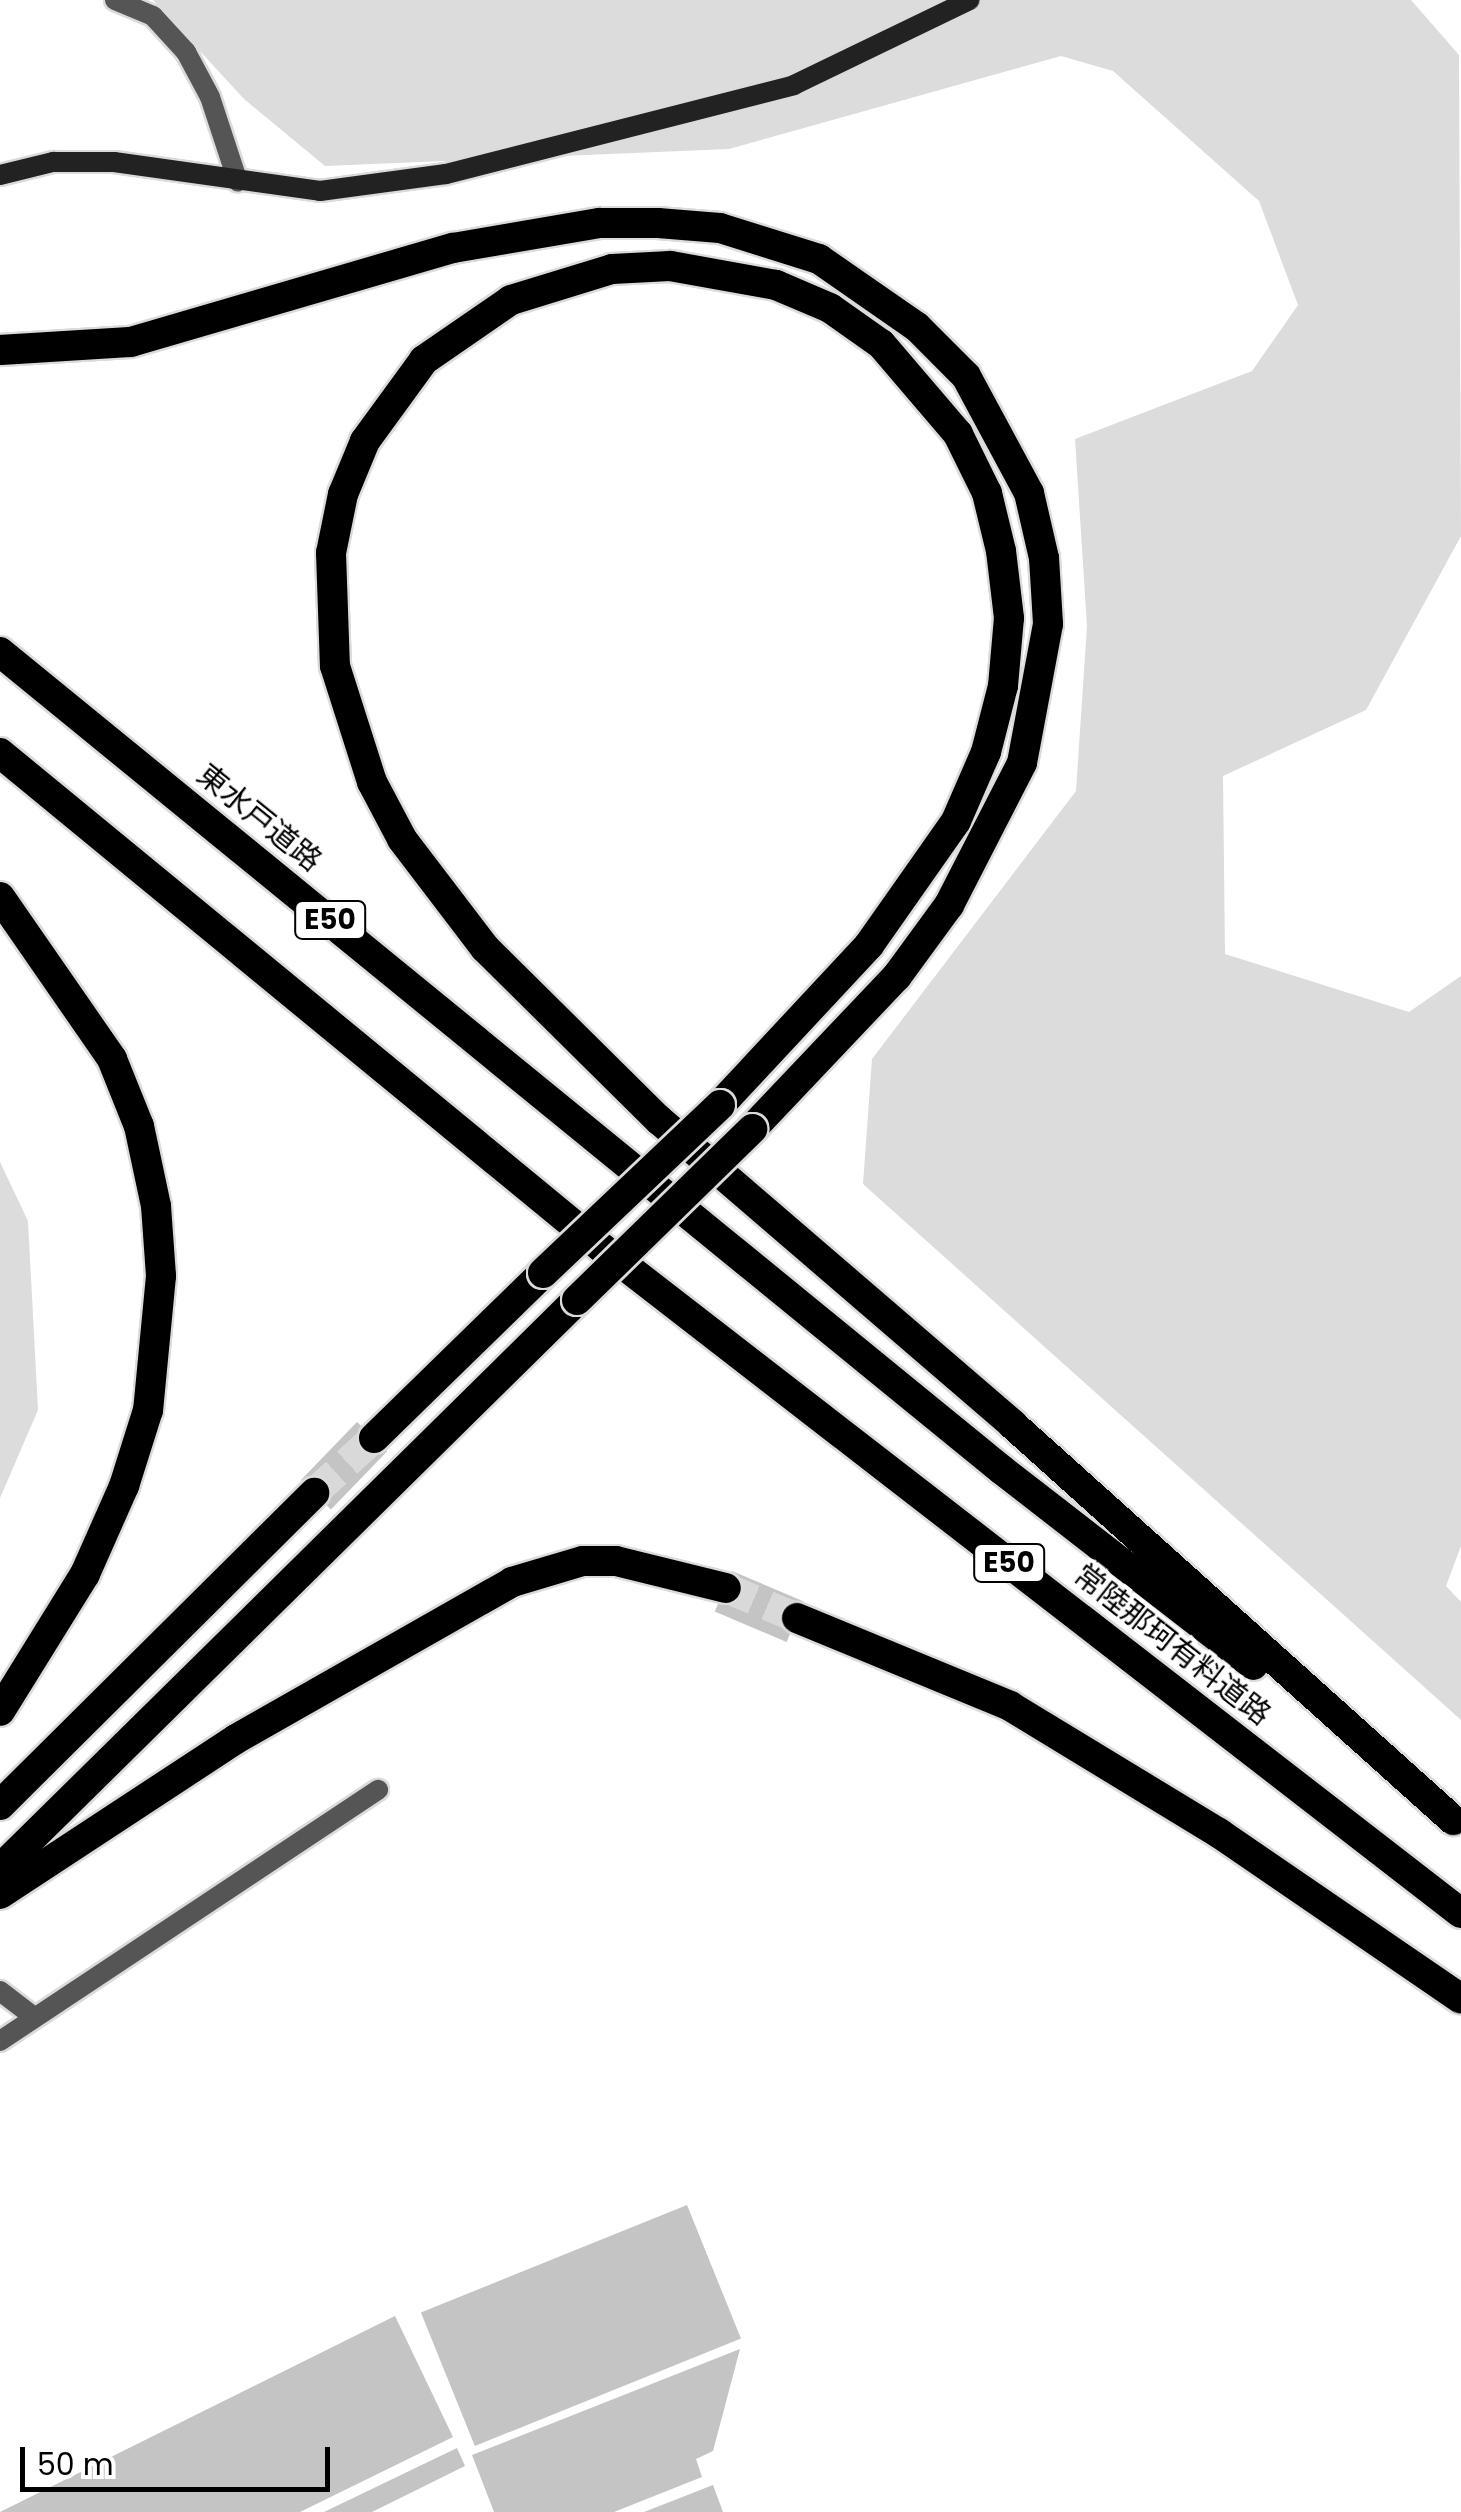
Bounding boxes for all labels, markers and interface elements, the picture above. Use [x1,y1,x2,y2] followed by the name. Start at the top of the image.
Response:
[189,757,329,879] street label: 東水戸道路
[292,897,368,943] road number: E50
[972,1540,1046,1586] road number: E50
[1066,1557,1278,1733] street label: 常陸那珂有料道路
[25,2427,335,2489] scale bar
[37,2443,114,2486] text: 50 m

